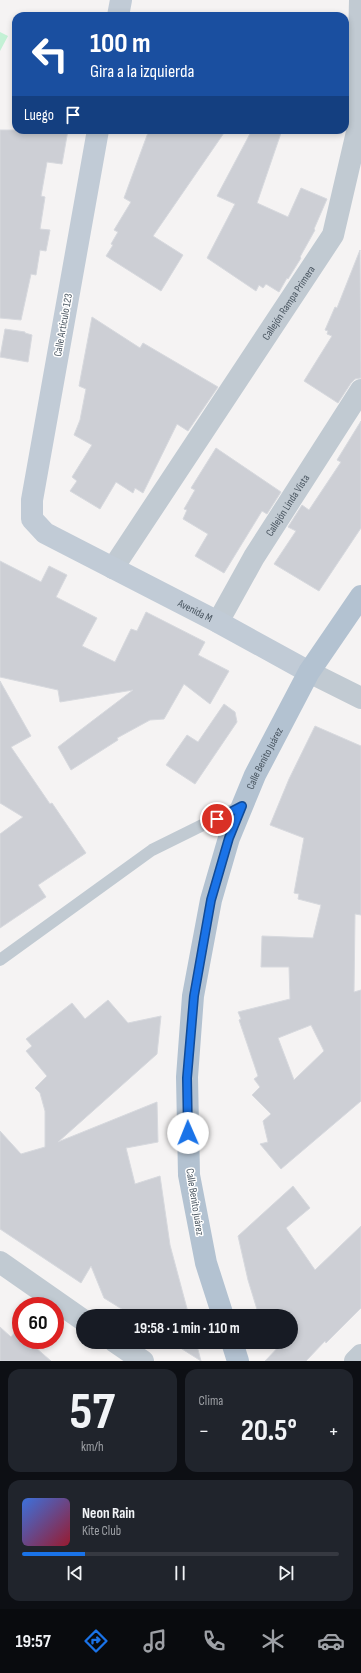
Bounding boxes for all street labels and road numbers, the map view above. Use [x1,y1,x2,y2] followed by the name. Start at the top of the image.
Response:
[259,263,318,342] street label: Callejón Rampa Primera
[51,292,75,358] street label: Calle Artículo 123
[263,472,312,538] street label: Callejón Linda Vista
[175,596,215,625] street label: Avenida M
[243,725,285,791] street label: Calle Benito Juárez
[183,1168,207,1237] street label: Calle Benito Juárez

